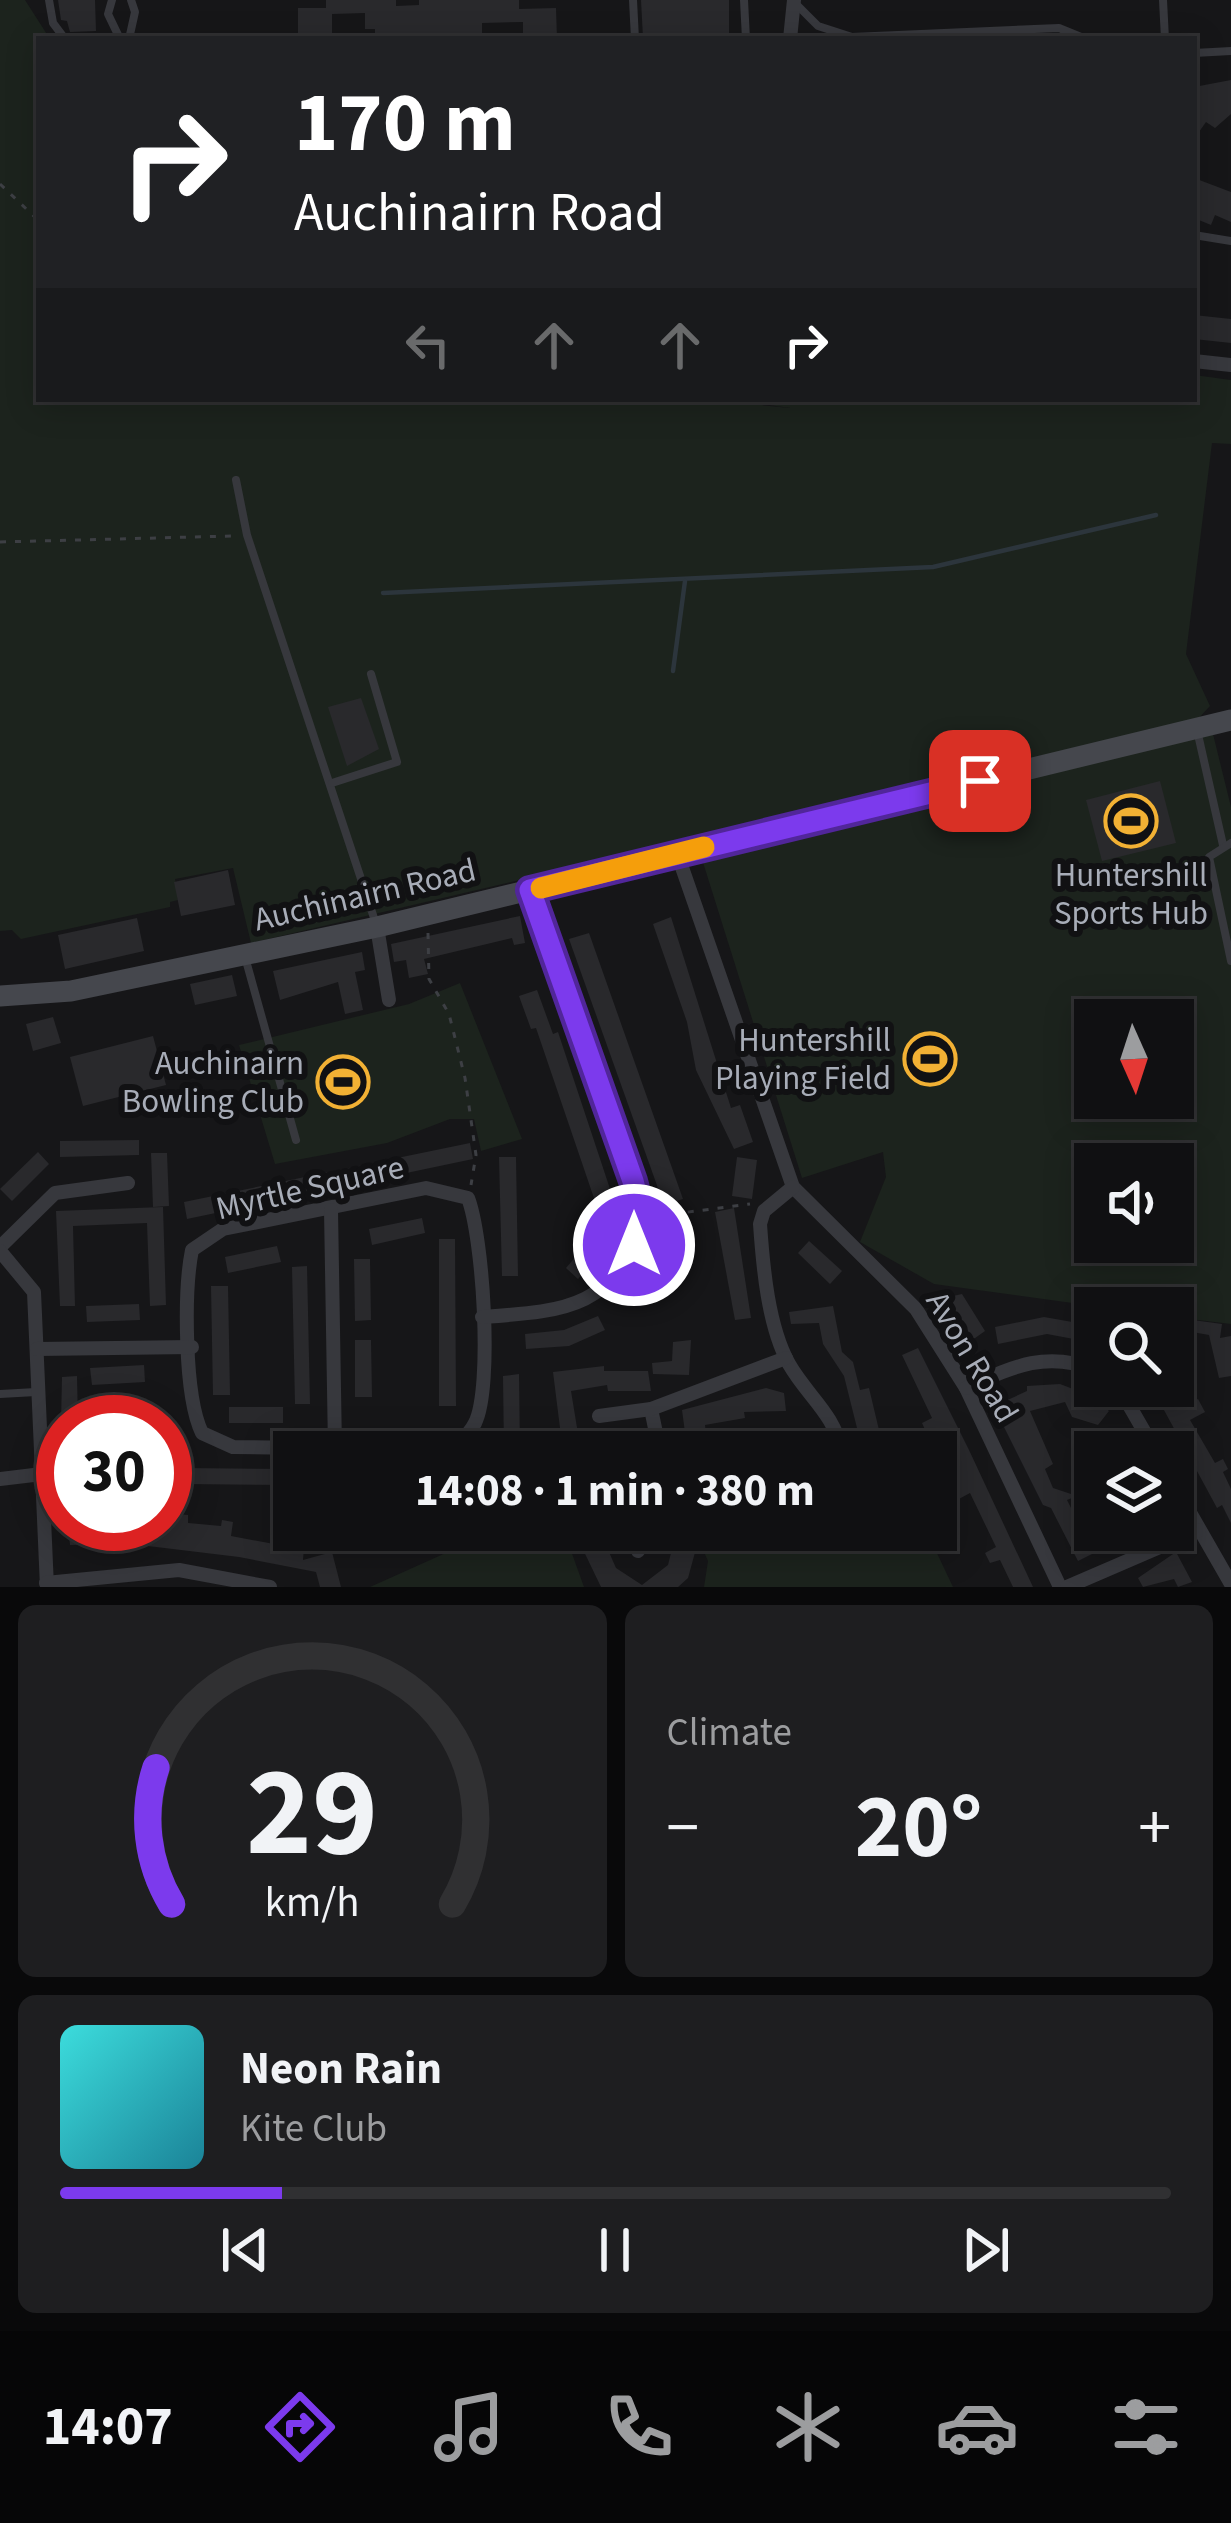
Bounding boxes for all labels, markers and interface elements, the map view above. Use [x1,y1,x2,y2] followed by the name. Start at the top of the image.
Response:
[294,64,516,184] text: 170 m
[96,84,252,240] icon: right
[294,175,665,252] text: Auchinairn Road
[395,312,461,378] icon: left
[521,312,587,378] icon: ahead
[647,312,713,378] icon: ahead
[773,312,839,378] icon: right
[929,730,1031,832] pin
[947,748,1013,814] icon: arrive
[1103,793,1159,849] sports icon: Huntershill Sports Hub
[249,847,481,943] street label: Auchinairn Road
[1054,852,1208,937] place label: Huntershill Sports Hub
[1074,999,1194,1119] north arrow
[1074,999,1194,1551] map controls
[715,1017,891,1102] place label: Huntershill Playing Field
[902,1031,958,1087] sports icon: Huntershill Playing Field
[122,1040,304,1125] place label: Auchinairn Bowling Club
[315,1054,371,1110] sports icon: Auchinairn Bowling Club
[1074,1143,1194,1263] button: sound
[211,1144,409,1232] street label: Myrtle Square
[571,1182,697,1308] position arrow
[914,1282,1030,1432] street label: Avon Road
[1074,1287,1194,1407] button: search
[36,1395,192,1551] speed limit sign: 30
[1074,1431,1194,1551] button: layers
[415,1459,815,1523] text: 14:08 · 1 min · 380 m
[667,1705,792,1761] text: Climate
[246,1725,378,1903] text: 29
[855,1764,983,1892] text: 20°
[667,1781,699,1875] text: −
[1138,1781,1171,1875] text: +
[265,1872,360,1933] text: km/h
[240,2037,442,2101] text: Neon Rain
[240,2101,387,2157] text: Kite Club
[212,2217,278,2283] icon: previous
[582,2217,648,2283] icon: pause
[953,2217,1019,2283] icon: next
[258,2385,342,2469] icon: directions
[427,2385,511,2469] icon: music
[597,2385,681,2469] icon: phone
[766,2385,850,2469] icon: climate
[935,2385,1019,2469] icon: car
[1104,2385,1188,2469] icon: filters
[43,2389,173,2466] text: 14:07

